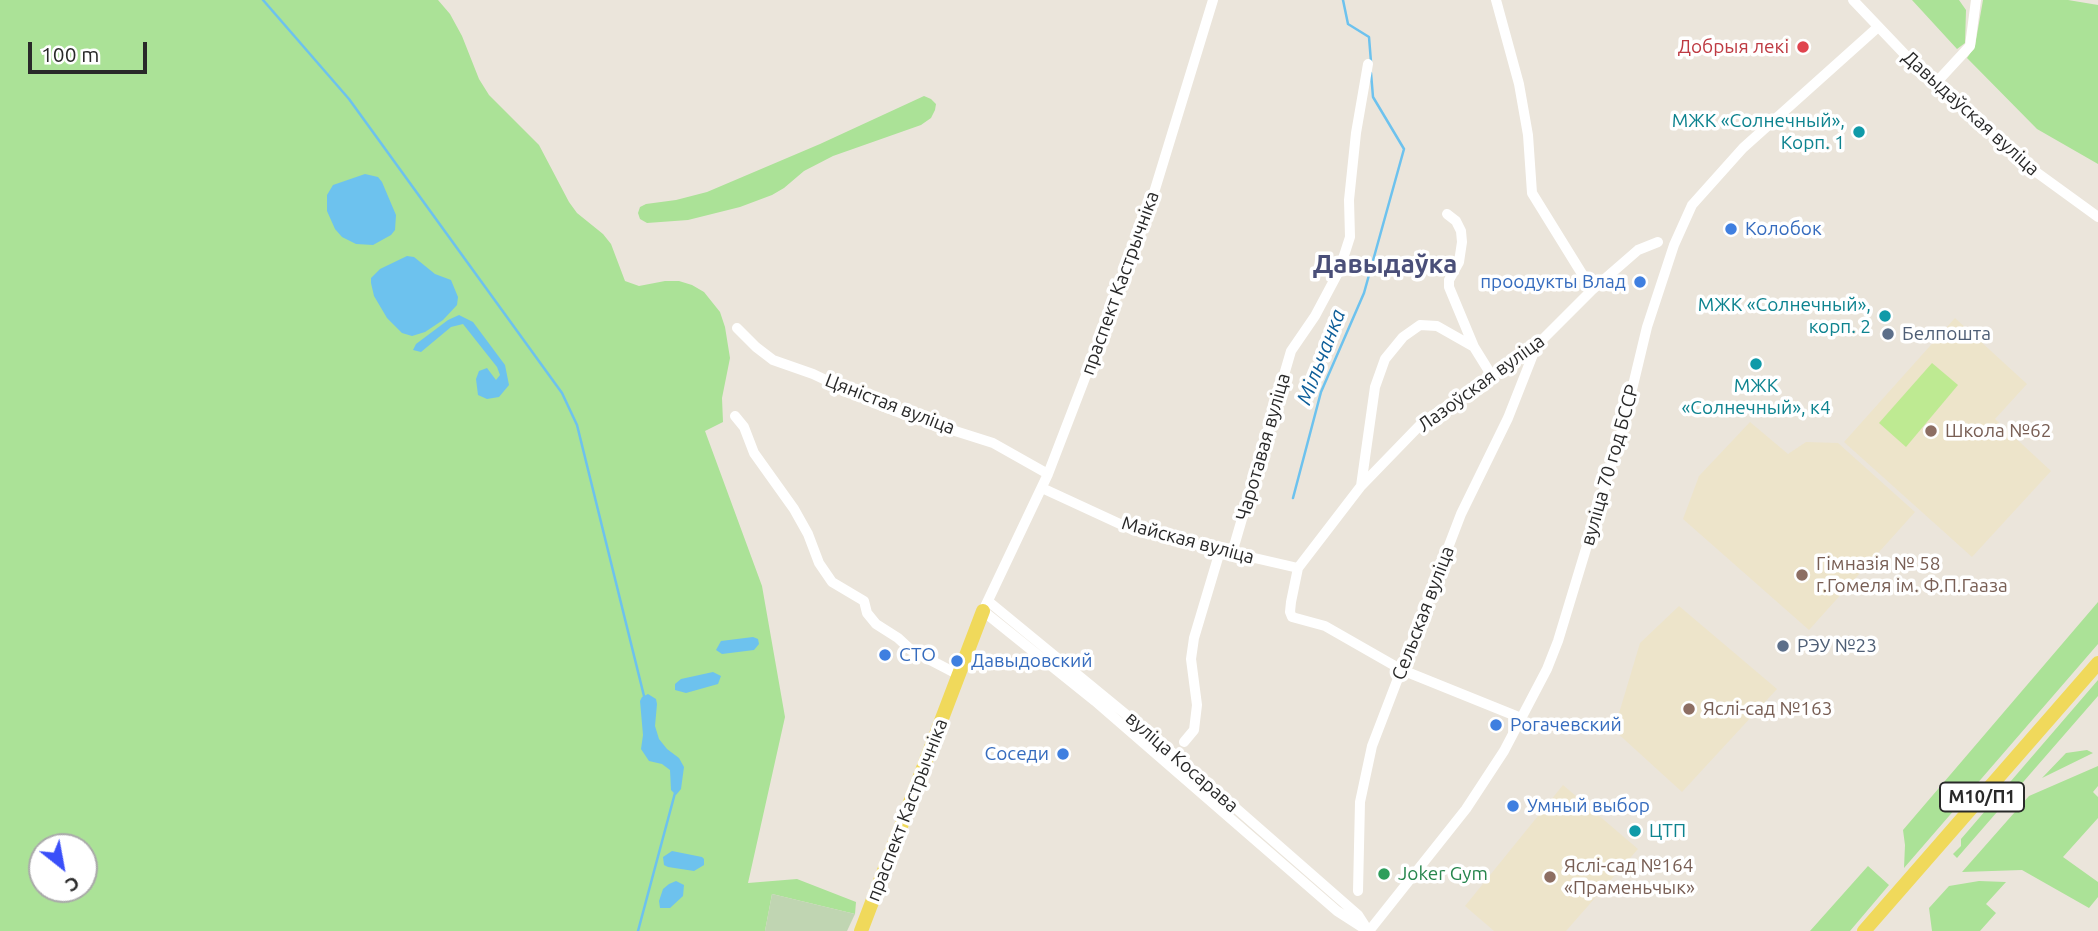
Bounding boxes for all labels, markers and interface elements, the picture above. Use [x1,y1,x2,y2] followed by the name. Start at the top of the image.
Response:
[32,28,150,72] scale bar
[1678,36,1789,58] place label: Добрыя лекі
[1795,39,1811,55] marker: Добрыя лекі
[41,42,99,66] text: 100 m
[1898,45,2044,181] street label: Давыдаўская вуліца
[1672,110,1845,154] place label: МЖК «Солнечный», Корп. 1
[1851,124,1867,140] marker: МЖК «Солнечный», Корп. 1
[1076,188,1164,378] street label: праспект Кастрычніка
[1745,218,1822,240] place label: Колобок
[1723,221,1739,237] marker: Колобок
[1313,248,1457,280] district label: Давыдаўка
[1480,271,1626,293] place label: проодукты Влад
[1632,274,1648,290] marker: проодукты Влад
[1698,294,1871,338] place label: МЖК «Солнечный», корп. 2
[1291,306,1351,408] water label: Мільчанка
[1877,308,1893,324] marker: МЖК «Солнечный», корп. 2
[1902,323,1991,345] place label: Белпошта
[1880,326,1896,342] marker: Белпошта
[1413,329,1549,437] street label: Лазоўская вуліца
[1748,356,1764,372] marker: МЖК «Солнечный», к4
[822,369,958,439] street label: Цяністая вуліца
[1231,371,1295,523] street label: Чаротавая вуліца
[1681,375,1831,419] place label: МЖК «Солнечный», к4
[1576,382,1644,548] street label: вуліца 70 год БССР
[1945,420,2052,442] place label: Школа №62
[1923,423,1939,439] marker: Школа №62
[1119,511,1257,569] street label: Майская вуліца
[1387,543,1459,683] street label: Сельская вуліца
[1816,553,2008,597] place label: Гімназія № 58 г.Гомеля ім. Ф.П.Гааза
[1794,567,1810,583] marker: Гімназія № 58 г.Гомеля ім. Ф.П.Гааза
[1797,635,1877,657] place label: РЭУ №23
[1775,638,1791,654] marker: РЭУ №23
[899,644,936,666] place label: СТО
[877,647,893,663] marker: СТО
[971,650,1092,672] place label: Давыдовский
[949,653,965,669] marker: Давыдовский
[1703,698,1832,720] place label: Яслі-сад №163
[1681,701,1697,717] marker: Яслі-сад №163
[1121,707,1243,817] street label: вуліца Косарава
[1510,714,1622,736] place label: Рогачевский
[862,715,952,905] street label: праспект Кастрычніка
[1488,717,1504,733] marker: Рогачевский
[985,743,1049,765] place label: Соседи
[1055,746,1071,762] marker: Соседи
[1940,782,2024,812] road number: М10/П1
[1527,795,1650,817] place label: Умный выбор
[1505,798,1521,814] marker: Умный выбор
[1649,820,1686,842] place label: ЦТП
[1627,823,1643,839] marker: ЦТП
[28,833,98,903] north arrow
[1564,855,1695,899] place label: Яслі-сад №164 «Праменьчык»
[1398,863,1488,885] place label: Joker Gym
[1376,866,1392,882] marker: Joker Gym
[1542,869,1558,885] marker: Яслі-сад №164 «Праменьчык»
[62,872,84,897] text: С

